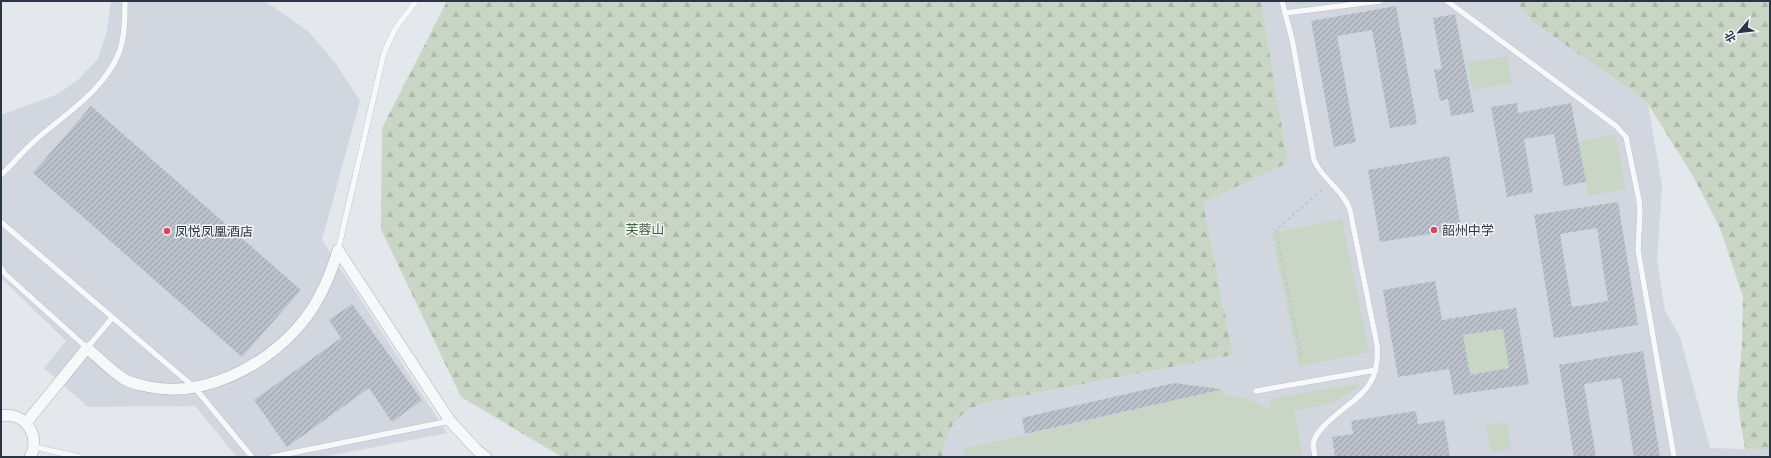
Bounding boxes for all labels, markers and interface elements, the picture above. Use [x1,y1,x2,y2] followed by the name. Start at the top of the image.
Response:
[1719,12,1759,52] north arrow
[1721,29,1739,45] text: 北
[625,220,665,238] park label: 芙蓉山
[1442,221,1494,239] place label: 韶州中学
[175,222,253,240] place label: 凤悦凤凰酒店
[1429,225,1439,235] marker: 韶州中学
[162,226,172,236] marker: 凤悦凤凰酒店

